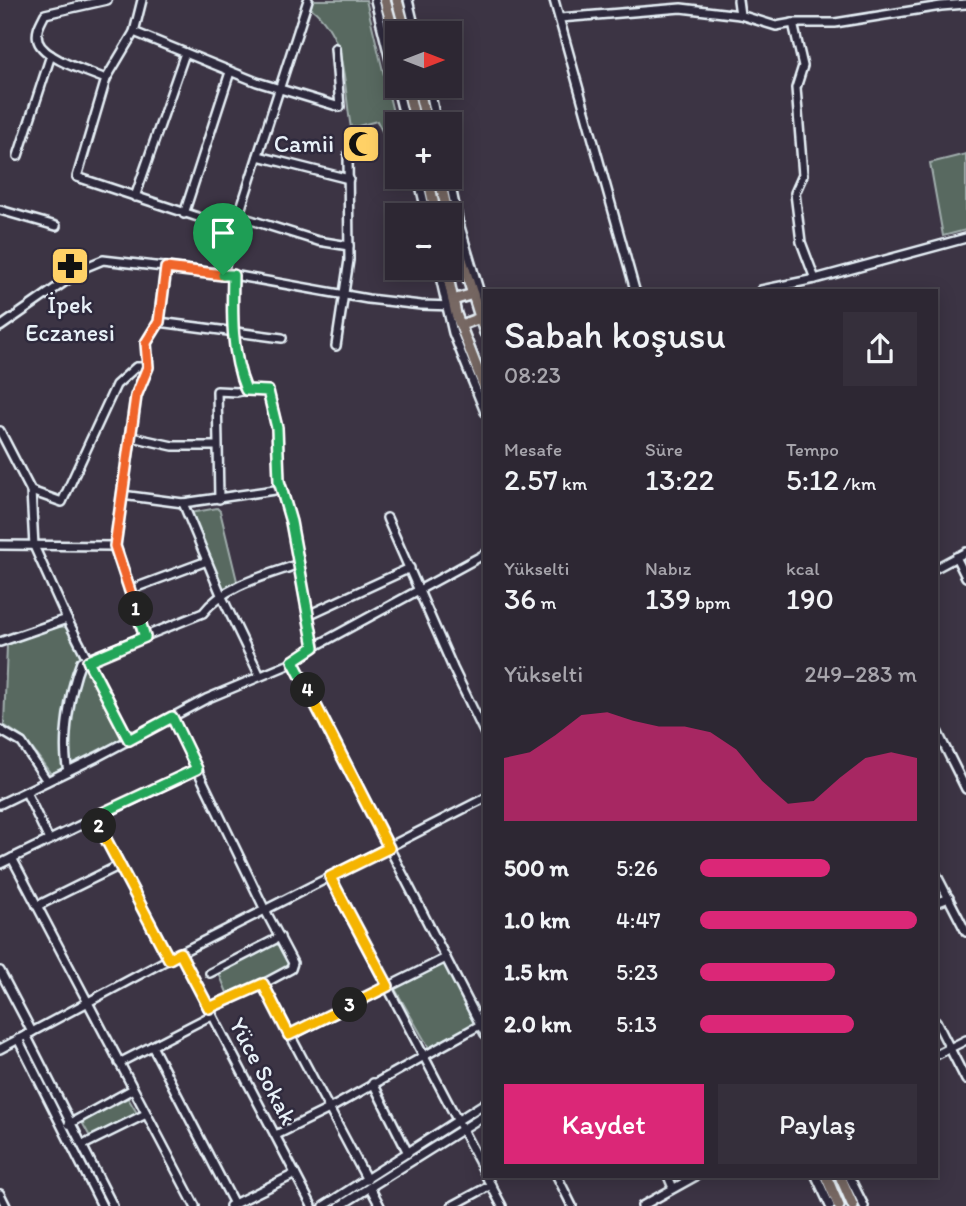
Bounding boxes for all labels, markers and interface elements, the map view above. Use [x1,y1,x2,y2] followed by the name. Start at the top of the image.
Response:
[385,21,462,98] north arrow
[385,21,462,280] map controls
[385,112,462,189] button: +
[340,123,382,165] mosque icon: Camii
[274,129,334,158] place label: Camii
[193,203,253,275] pin
[385,203,462,280] button: −
[204,214,242,252] icon: arrive
[49,245,91,287] pharmacy icon: İpek Eczanesi
[25,290,115,347] place label: İpek Eczanesi
[504,312,726,358] text: Sabah koşusu
[843,312,917,386] button: share
[504,361,561,389] text: 08:23
[504,438,562,461] text: Mesafe
[645,438,683,461] text: Süre
[786,438,839,461] text: Tempo
[504,461,558,498] text: 2.57
[645,461,714,498] text: 13:22
[786,461,839,498] text: 5:12
[558,472,587,495] text: km
[839,472,876,495] text: /km
[504,557,569,580] text: Yükselti
[645,557,691,580] text: Nabız
[786,557,820,580] text: kcal
[504,580,536,617] text: 36
[645,580,691,617] text: 139
[786,580,834,617] text: 190
[536,591,557,614] text: m
[691,591,731,614] text: bpm
[118,592,154,626] pin: 1
[131,597,140,620] text: 1
[504,660,583,688] text: Yükselti
[804,660,917,688] text: 249–283 m
[290,672,326,708] pin: 4
[302,678,313,701] text: 4
[82,808,116,844] pin: 2
[94,814,104,837] text: 2
[504,854,569,882] text: 500 m
[616,854,658,882] text: 5:26
[504,906,570,934] text: 1.0 km
[616,906,661,934] text: 4:47
[504,958,568,986] text: 1.5 km
[616,958,658,986] text: 5:23
[332,988,368,1023] pin: 3
[344,993,355,1016] text: 3
[504,1010,572,1038] text: 2.0 km
[616,1010,657,1038] text: 5:13
[223,1012,304,1130] street label: Yüce Sokak
[504,1084,704,1164] button: Kaydet
[718,1084,917,1164] button: Paylaş

